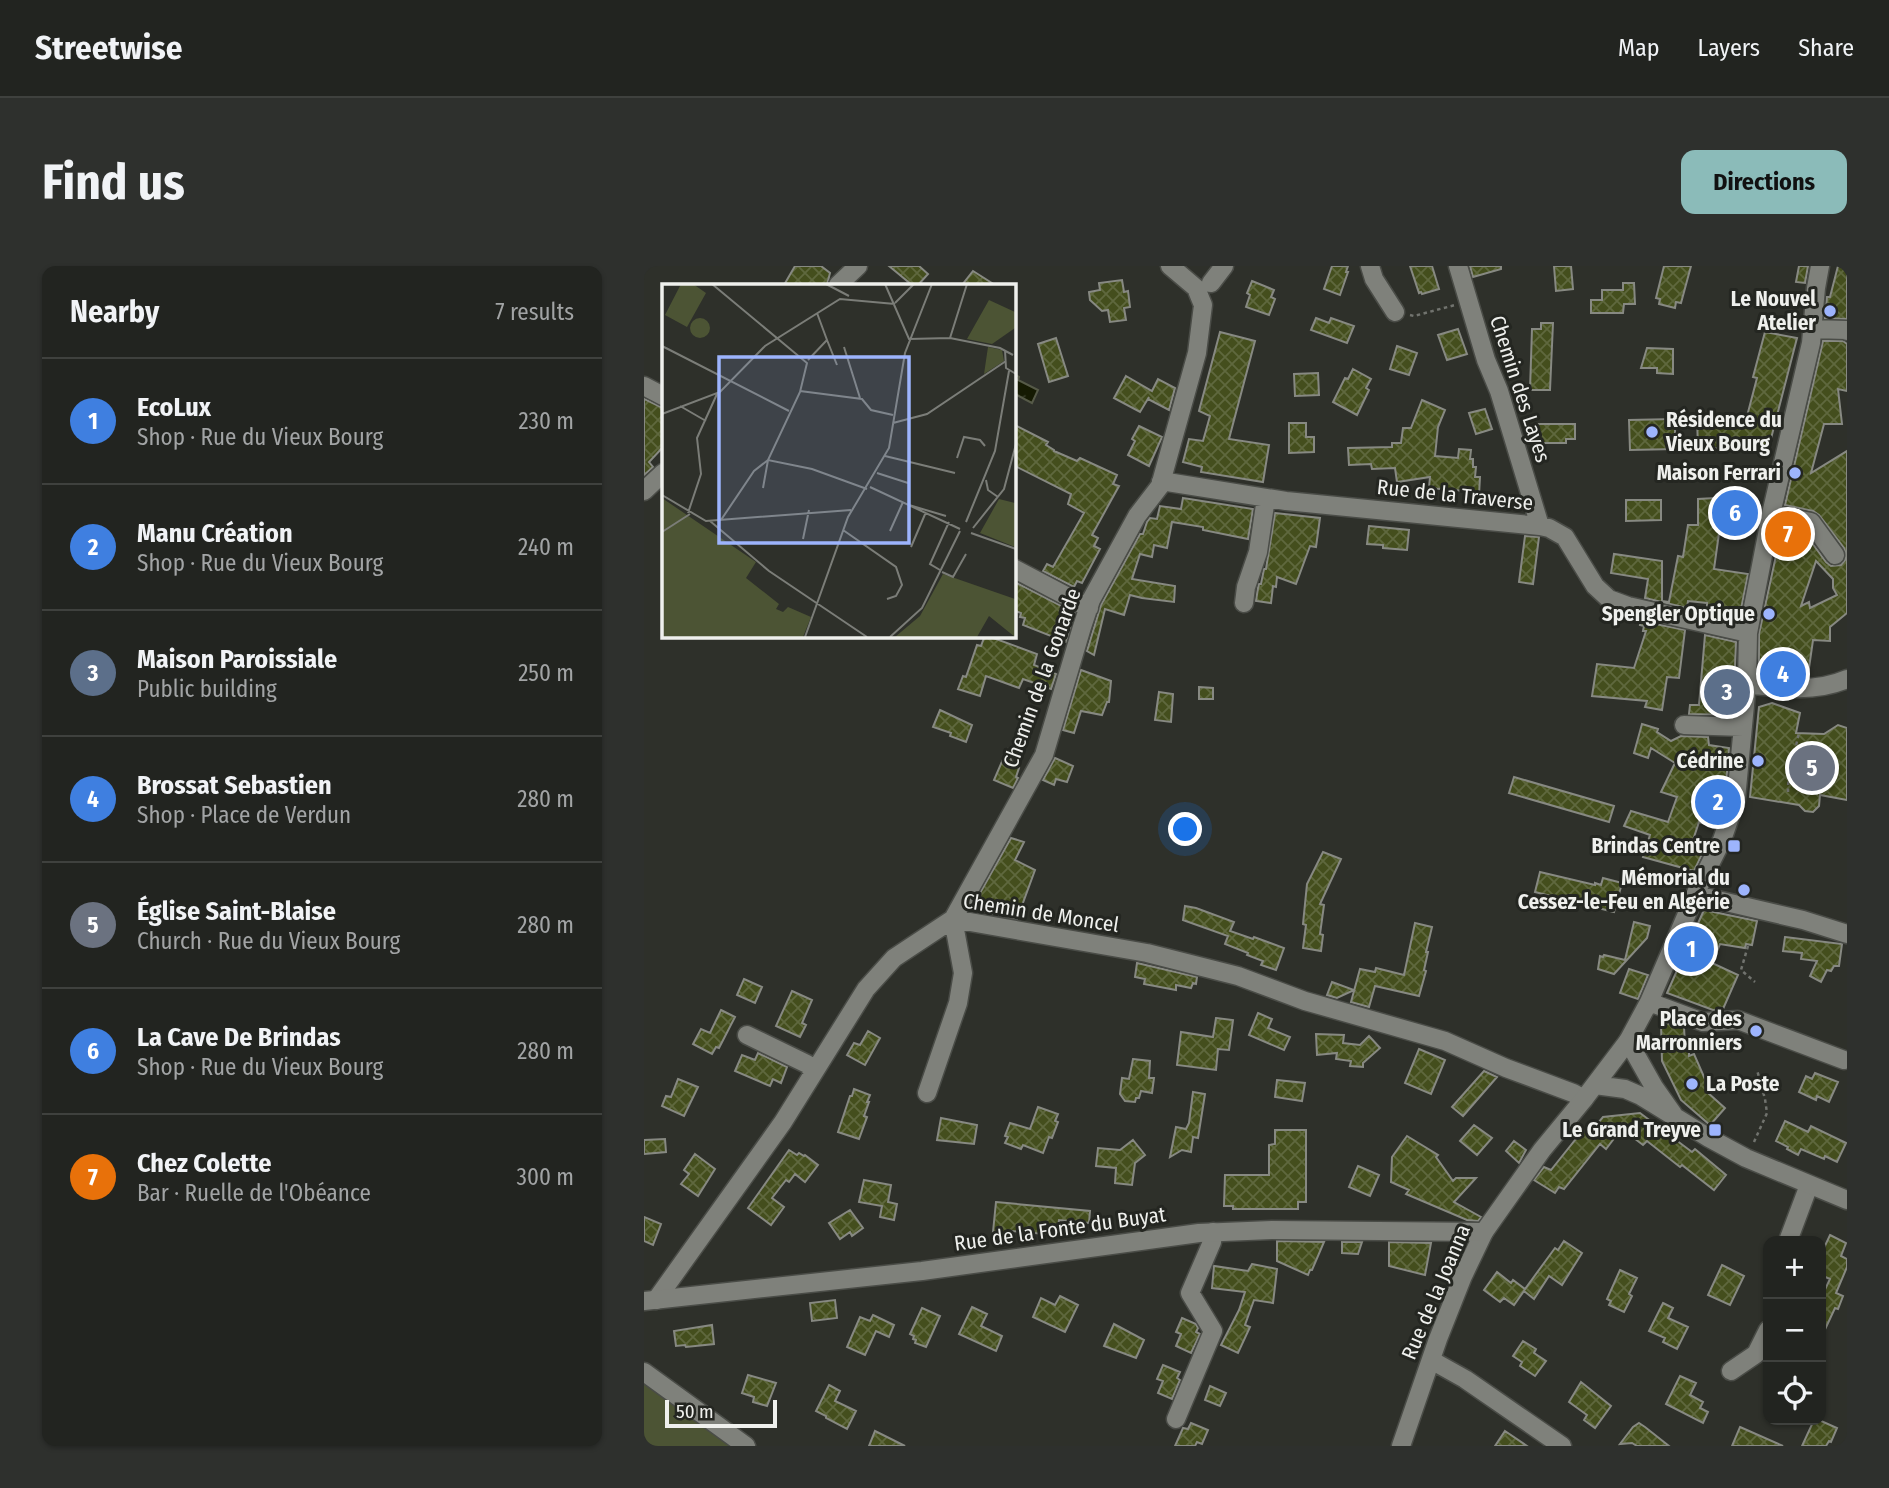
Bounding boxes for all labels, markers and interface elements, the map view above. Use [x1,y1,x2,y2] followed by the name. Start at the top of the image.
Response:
[35,28,182,68] text: Streetwise
[1618,34,1660,62] text: Map
[1698,34,1760,62] text: Layers
[1798,34,1854,62] text: Share
[1681,150,1847,214] button: Directions
[42,153,185,212] text: Find us
[662,284,1015,637] inset map
[1731,286,1816,336] place label: Le Nouvel Atelier
[70,294,159,330] text: Nearby
[495,298,574,326] text: 7 results
[1822,303,1838,319] marker: Le Nouvel Atelier
[1484,312,1556,466] street label: Chemin des Layes
[137,392,211,423] text: EcoLux
[88,407,98,435] text: 1
[518,407,574,435] text: 230 m
[1665,407,1782,457] place label: Résidence du Vieux Bourg
[137,423,383,451] text: Shop · Rue du Vieux Bourg
[1644,424,1660,440] marker: Résidence du Vieux Bourg
[1657,460,1781,486] place label: Maison Ferrari
[1787,465,1803,481] marker: Maison Ferrari
[1376,474,1534,516] street label: Rue de la Traverse
[1712,487,1758,539] pin: 6
[1765,508,1811,560] pin: 7
[137,518,293,549] text: Manu Création
[88,533,98,561] text: 2
[518,533,574,561] text: 240 m
[137,549,383,577] text: Shop · Rue du Vieux Bourg
[997,585,1087,771] street label: Chemin de la Gonarde
[1602,601,1755,627] place label: Spengler Optique
[1761,606,1777,622] marker: Spengler Optique
[137,644,337,675] text: Maison Paroissiale
[1760,648,1806,700] pin: 4
[88,659,98,687] text: 3
[518,659,574,687] text: 250 m
[1704,666,1750,718] pin: 3
[137,675,277,703] text: Public building
[1789,742,1835,794] pin: 5
[1677,748,1744,774] place label: Cédrine
[1750,753,1766,769] marker: Cédrine
[137,770,332,801] text: Brossat Sebastien
[1695,776,1741,828] pin: 2
[87,785,99,813] text: 4
[517,785,574,813] text: 280 m
[137,801,351,829] text: Shop · Place de Verdun
[1168,812,1202,846] your location
[1591,833,1720,859] place label: Brindas Centre
[1726,838,1742,854] marker: Brindas Centre
[1518,865,1730,915] place label: Mémorial du Cessez-le-Feu en Algérie
[1736,882,1752,898] marker: Mémorial du Cessez-le-Feu en Algérie
[961,888,1121,938] street label: Chemin de Moncel
[137,896,336,927] text: Église Saint-Blaise
[87,911,99,939] text: 5
[517,911,574,939] text: 280 m
[1668,923,1714,975] pin: 1
[137,927,400,955] text: Church · Rue du Vieux Bourg
[1636,1006,1742,1056] place label: Place des Marronniers
[137,1022,341,1053] text: La Cave De Brindas
[1748,1023,1764,1039] marker: Place des Marronniers
[87,1037,99,1065] text: 6
[517,1037,574,1065] text: 280 m
[137,1053,383,1081] text: Shop · Rue du Vieux Bourg
[1706,1071,1780,1097] place label: La Poste
[1684,1076,1700,1092] marker: La Poste
[1562,1117,1701,1143] place label: Le Grand Treyve
[1707,1122,1723,1138] marker: Le Grand Treyve
[137,1148,271,1179] text: Chez Colette
[88,1163,98,1191] text: 7
[517,1163,574,1191] text: 300 m
[137,1179,371,1207] text: Bar · Ruelle de l'Obéance
[953,1201,1168,1257] street label: Rue de la Fonte du Buyat
[1396,1221,1476,1363] street label: Rue de la Joanna
[1763,1236,1826,1425] map controls
[1763,1236,1826,1299] button: +
[1763,1299,1826,1362] button: −
[1763,1362,1826,1425] button: locate
[665,1397,777,1429] scale bar
[676,1400,714,1423] text: 50 m

